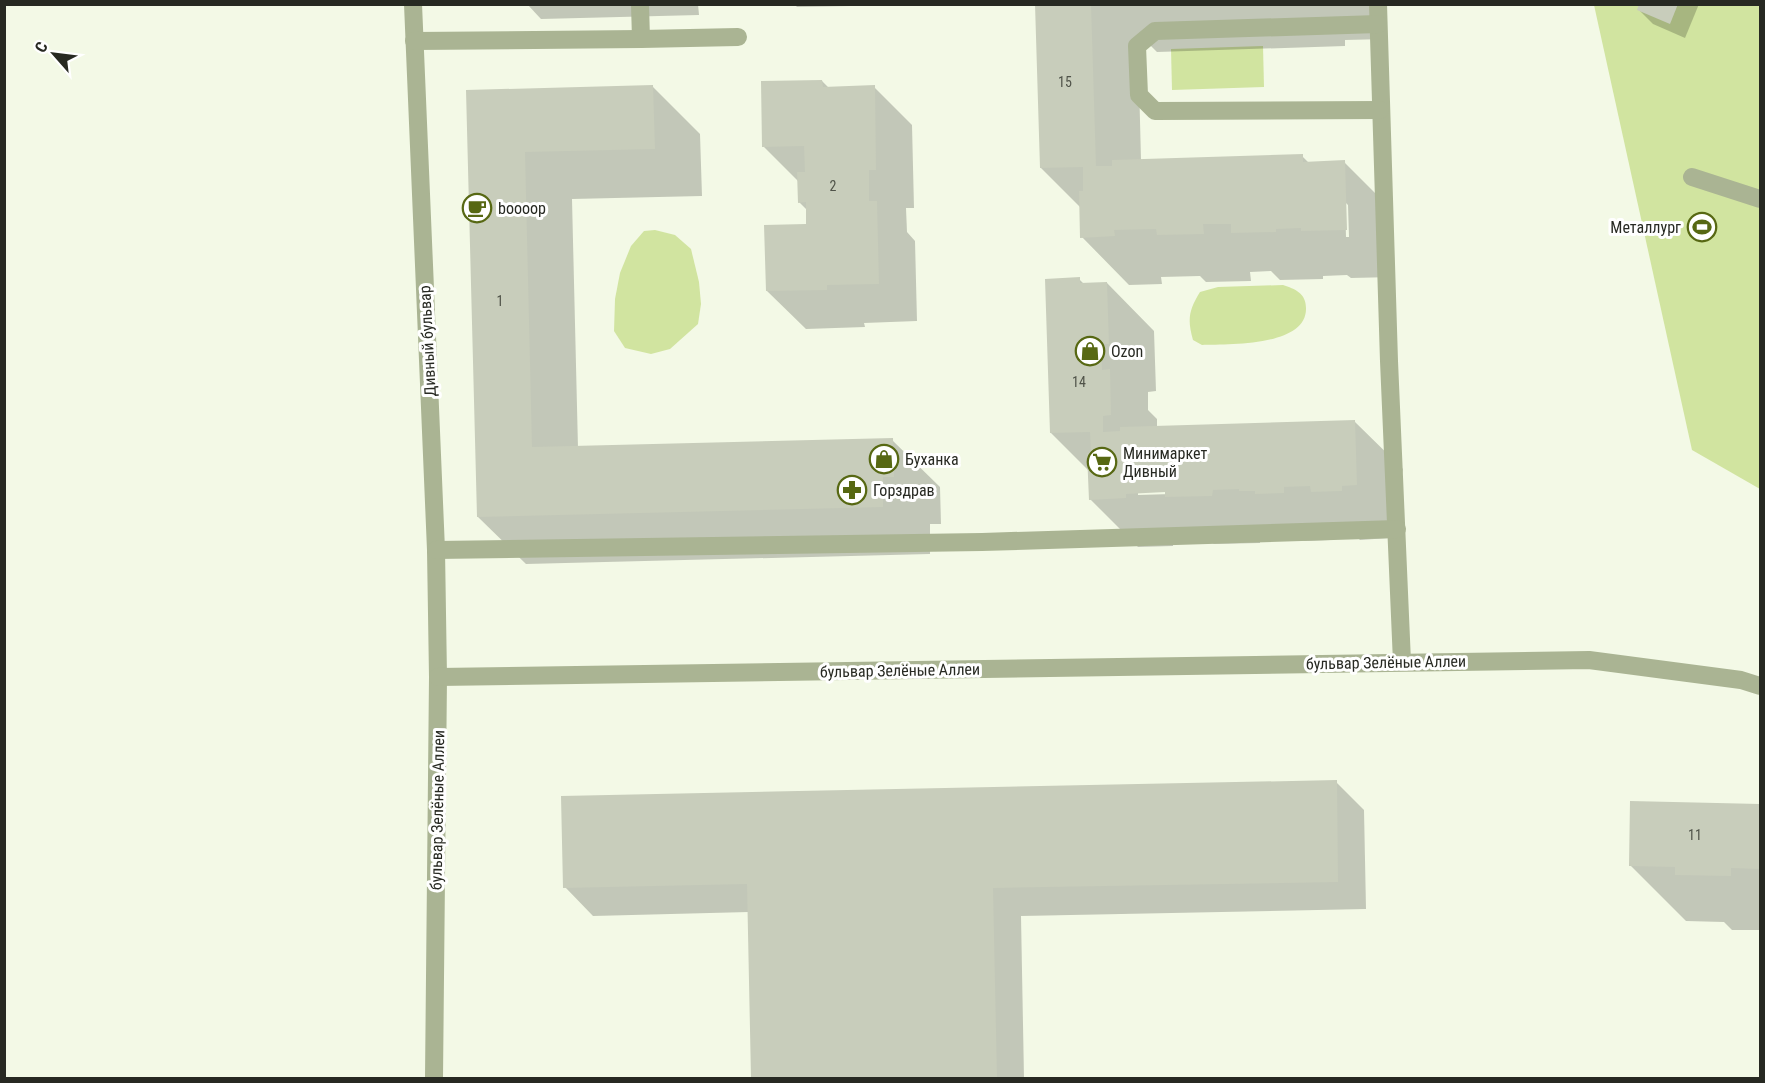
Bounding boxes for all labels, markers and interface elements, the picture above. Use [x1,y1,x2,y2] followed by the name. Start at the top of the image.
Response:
[24,24,84,84] north arrow
[31,39,52,56] text: С
[1058,74,1072,90] house number: 15
[830,178,837,194] house number: 2
[461,192,493,224] cafe icon: boooop
[498,199,546,218] place label: boooop
[1686,211,1718,243] sports icon: Металлург
[1610,218,1681,237] place label: Металлург
[415,285,440,397] street label: Дивный бульвар
[497,293,503,309] house number: 1
[1074,335,1106,367] shop icon: Ozon
[1111,342,1143,361] place label: Ozon
[1072,374,1086,390] house number: 14
[868,443,900,475] shop icon: Буханка
[1123,444,1207,481] place label: Минимаркет Дивный
[1086,446,1118,478] supermarket icon: Минимаркет Дивный
[905,450,959,469] place label: Буханка
[836,474,868,506] pharmacy icon: Горздрав
[873,481,935,500] place label: Горздрав
[1306,652,1466,673] street label: бульвар Зелёные Аллеи
[820,660,980,681] street label: бульвар Зелёные Аллеи
[427,730,448,890] street label: бульвар Зелёные Аллеи
[1688,827,1702,843] house number: 11

